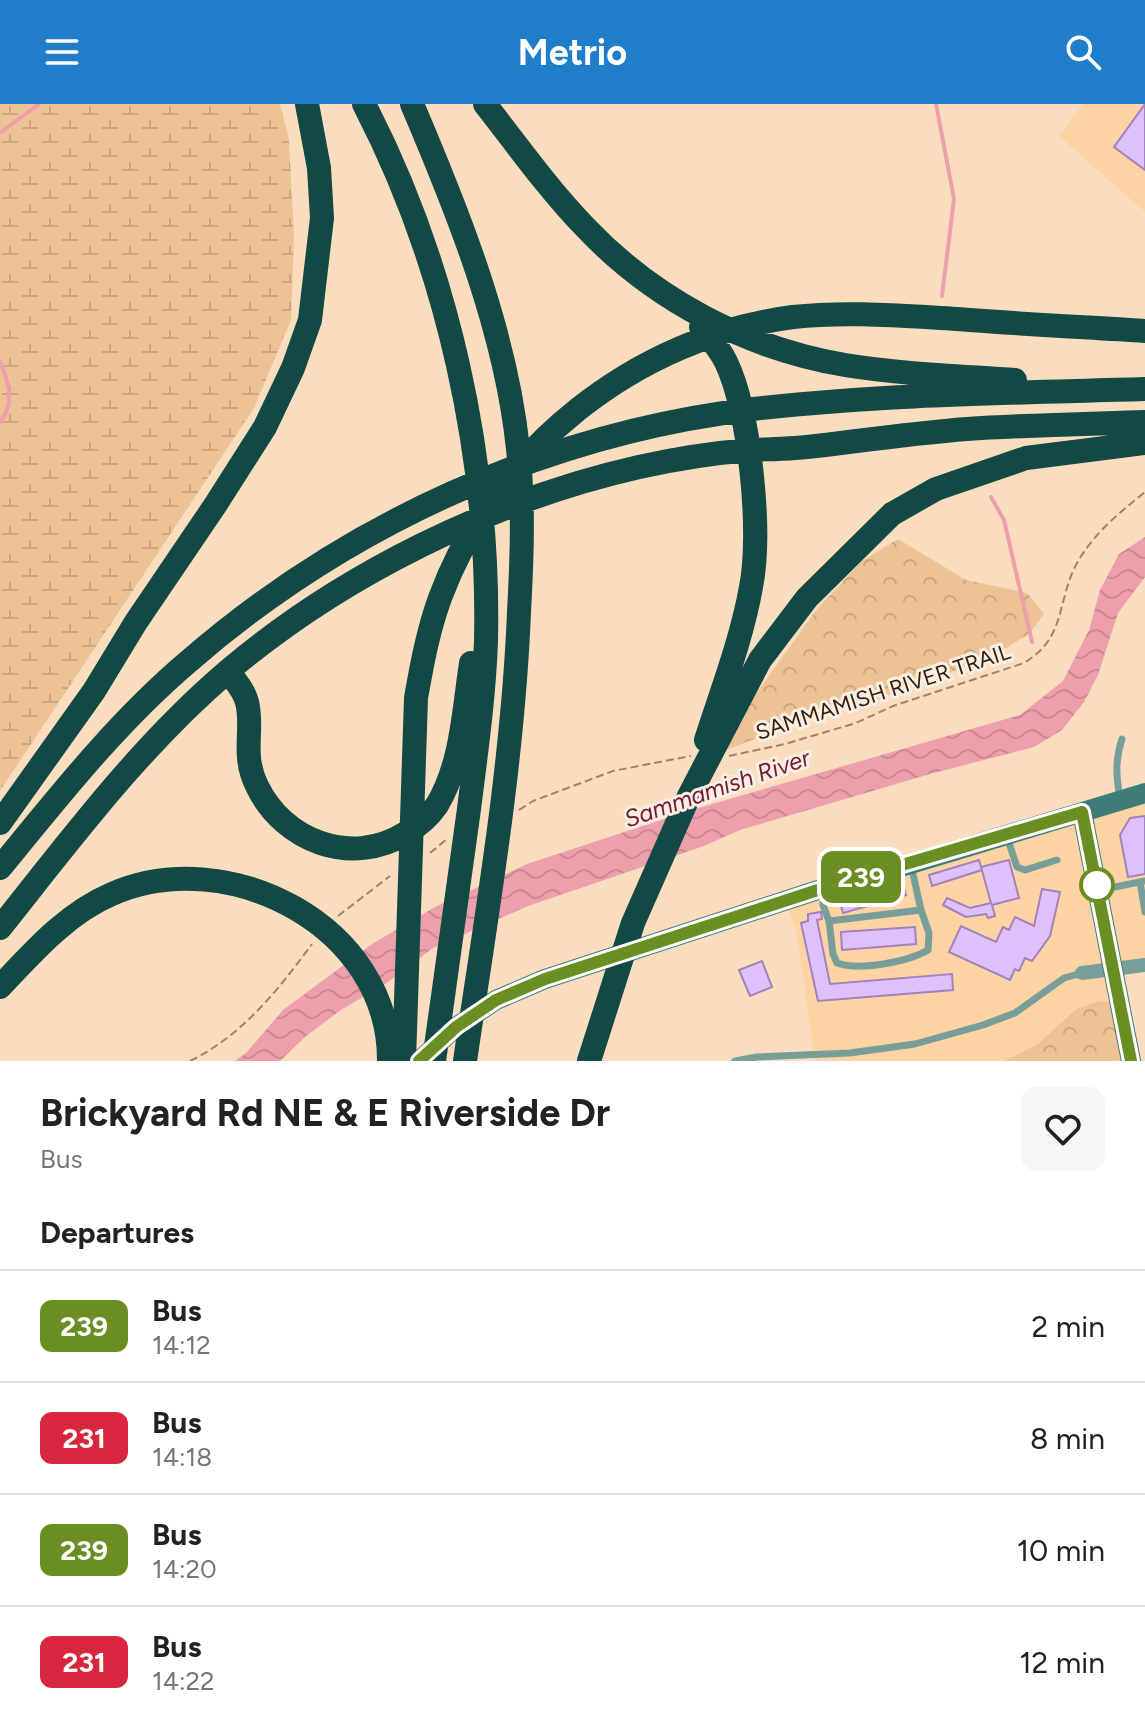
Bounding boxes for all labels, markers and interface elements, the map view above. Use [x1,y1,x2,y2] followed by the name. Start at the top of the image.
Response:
[40,30,84,74] icon: menu
[1061,30,1105,74] icon: search
[518,31,627,74] text: Metrio
[752,638,1014,746] street label: SAMMAMISH RIVER TRAIL
[620,742,814,833] water label: Sammamish River
[815,851,907,903] line badge: 239
[837,860,885,894] text: 239
[1080,868,1114,902] unlabelled marker
[1021,1087,1105,1171] button: heart
[40,1090,610,1136] text: Brickyard Rd NE & E Riverside Dr
[40,1143,83,1175] text: Bus
[40,1214,194,1251] text: Departures
[152,1292,201,1329] text: Bus
[1032,1308,1105,1345] text: 2 min
[60,1309,108,1343] text: 239
[152,1329,211,1361] text: 14:12
[152,1404,201,1441] text: Bus
[1030,1420,1105,1457] text: 8 min
[62,1421,106,1455] text: 231
[152,1441,212,1473] text: 14:18
[152,1516,201,1553] text: Bus
[1017,1532,1105,1569] text: 10 min
[60,1533,108,1567] text: 239
[152,1553,217,1585] text: 14:20
[152,1628,201,1665] text: Bus
[1019,1644,1105,1681] text: 12 min
[62,1645,106,1679] text: 231
[152,1665,215,1697] text: 14:22

